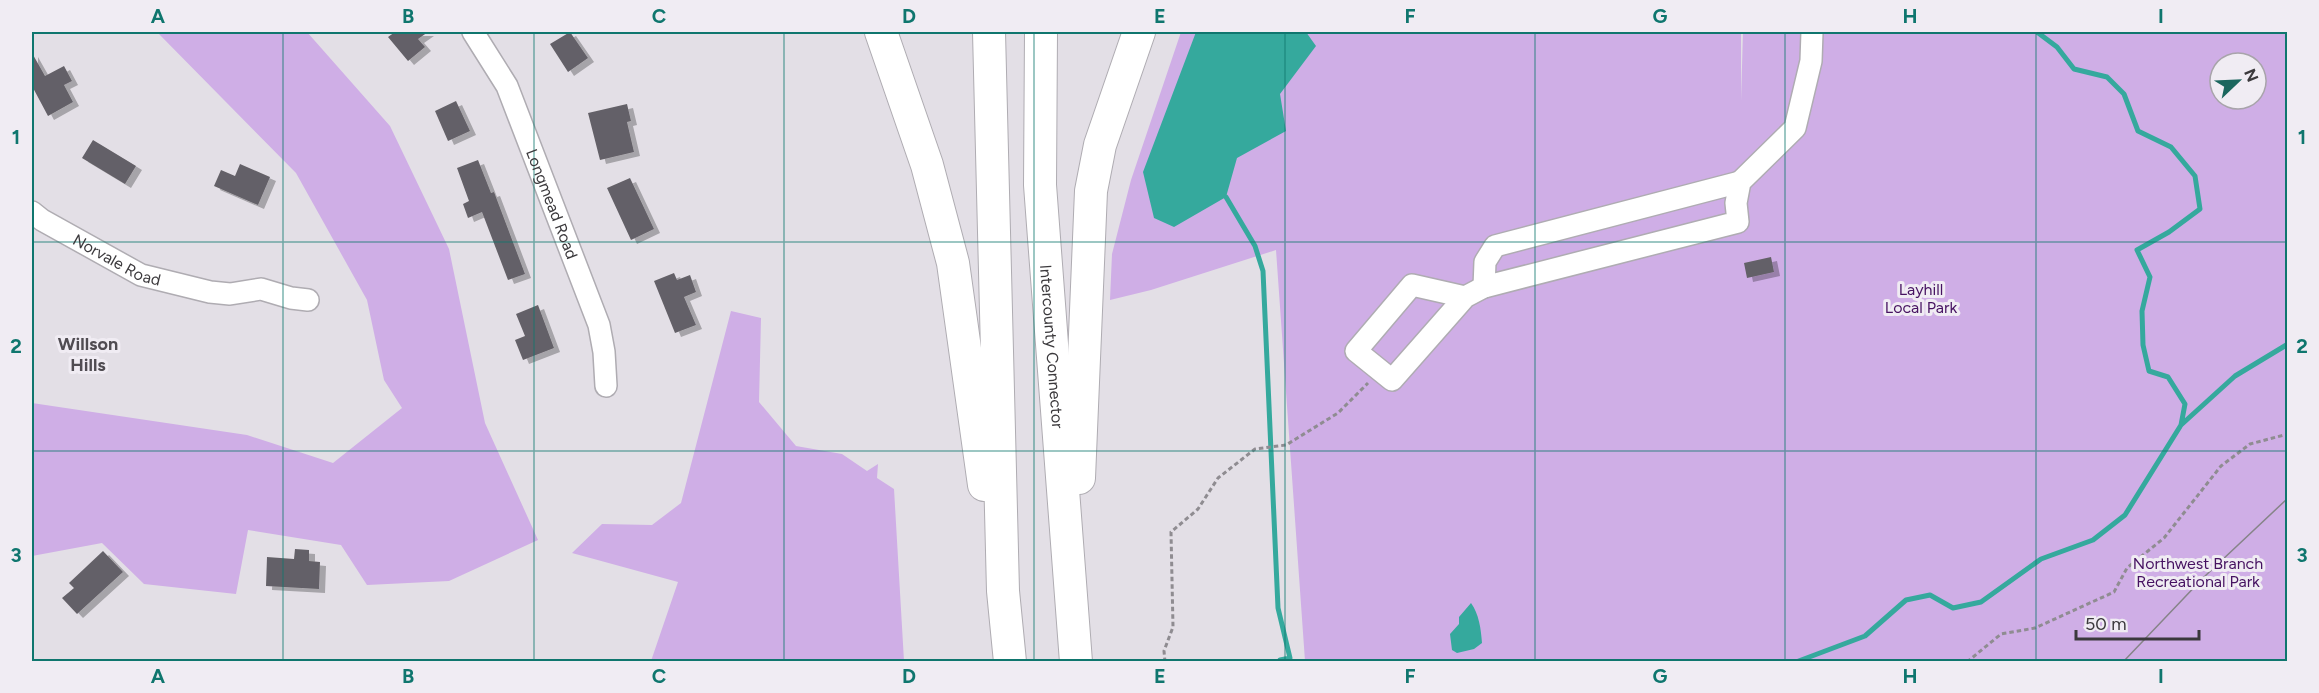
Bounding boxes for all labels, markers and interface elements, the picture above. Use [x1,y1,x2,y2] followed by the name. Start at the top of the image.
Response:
[151,4,166,28] text: A
[402,4,414,28] text: B
[652,4,666,28] text: C
[902,4,916,28] text: D
[1154,4,1166,28] text: E
[1404,4,1416,28] text: F
[1653,4,1668,28] text: G
[1903,4,1918,28] text: H
[2158,4,2164,28] text: I
[2208,51,2268,111] north arrow
[2240,66,2263,85] text: N
[12,125,20,149] text: 1
[2298,125,2306,149] text: 1
[522,146,582,262] street label: Longmead Road
[69,230,163,290] street label: Norvale Road
[1036,264,1067,430] street label: Intercounty Connector
[1885,280,1957,317] park label: Layhill Local Park
[58,333,118,376] district label: Willson Hills
[10,334,22,358] text: 2
[2296,334,2308,358] text: 2
[10,543,22,567] text: 3
[2296,543,2308,567] text: 3
[2133,554,2263,591] park label: Northwest Branch Recreational Park
[2076,603,2199,641] scale bar
[2085,613,2127,635] text: 50 m
[151,664,166,688] text: A
[402,664,414,688] text: B
[652,664,666,688] text: C
[902,664,916,688] text: D
[1154,664,1166,688] text: E
[1404,664,1416,688] text: F
[1653,664,1668,688] text: G
[1903,664,1918,688] text: H
[2158,664,2164,688] text: I

